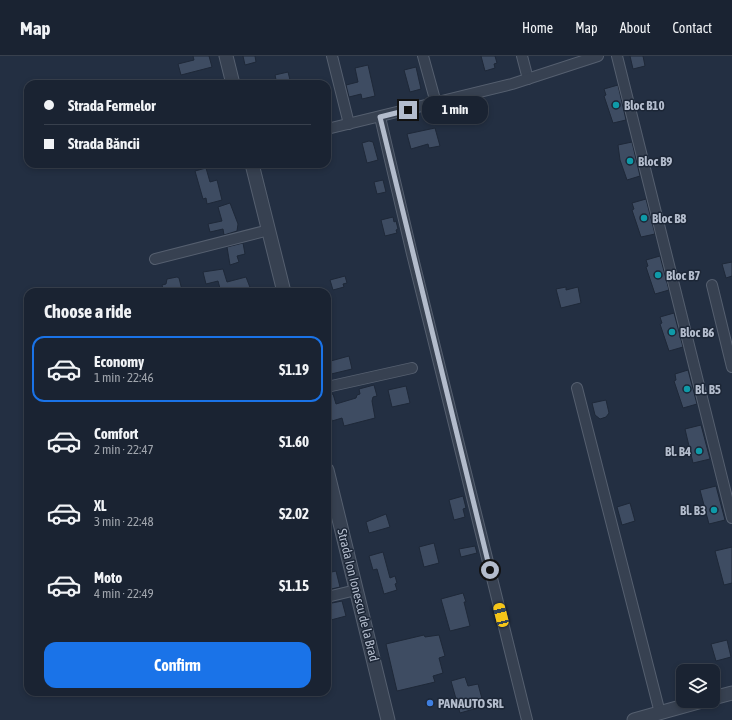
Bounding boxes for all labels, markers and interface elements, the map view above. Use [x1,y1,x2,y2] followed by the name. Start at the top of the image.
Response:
[20,17,51,39] text: Map
[522,20,553,36] text: Home
[575,20,598,36] text: Map
[620,20,651,36] text: About
[673,20,712,36] text: Contact
[422,96,488,124] callout: 1 min
[68,97,156,114] text: Strada Fermelor
[624,98,665,113] place label: Bloc B10
[611,100,621,110] marker: Bloc B10
[399,101,417,119] route end
[442,102,468,117] text: 1 min
[68,135,140,152] text: Strada Băncii
[638,154,672,169] place label: Bloc B9
[625,156,635,166] marker: Bloc B9
[652,211,686,226] place label: Bloc B8
[639,213,649,223] marker: Bloc B8
[666,268,700,283] place label: Bloc B7
[653,270,663,280] marker: Bloc B7
[44,301,132,322] text: Choose a ride
[680,325,714,340] place label: Bloc B6
[667,327,677,337] marker: Bloc B6
[46,351,82,387] icon: car
[94,353,144,370] text: Economy
[279,361,309,378] text: $1.19
[94,370,154,385] text: 1 min · 22:46
[695,382,721,397] place label: Bl. B5
[682,384,692,394] marker: Bl. B5
[46,423,82,459] icon: car
[94,425,138,442] text: Comfort
[279,433,309,450] text: $1.60
[94,442,154,457] text: 2 min · 22:47
[665,444,691,459] place label: Bl. B4
[694,446,704,456] marker: Bl. B4
[46,495,82,531] icon: car
[94,497,107,514] text: XL
[680,503,706,518] place label: Bl. B3
[279,505,309,522] text: $2.02
[709,505,719,515] marker: Bl. B3
[94,514,154,529] text: 3 min · 22:48
[334,527,382,663] street label: Strada Ion Ionescu de la Brad
[481,561,499,579] route start
[46,567,82,603] icon: car
[94,569,122,586] text: Moto
[279,577,309,594] text: $1.15
[94,586,154,601] text: 4 min · 22:49
[492,602,510,628] car
[44,642,311,688] button: Confirm
[676,664,720,708] map controls
[676,664,720,708] button: layers
[438,696,504,711] place label: PANAUTO SRL
[425,698,435,708] marker: PANAUTO SRL

